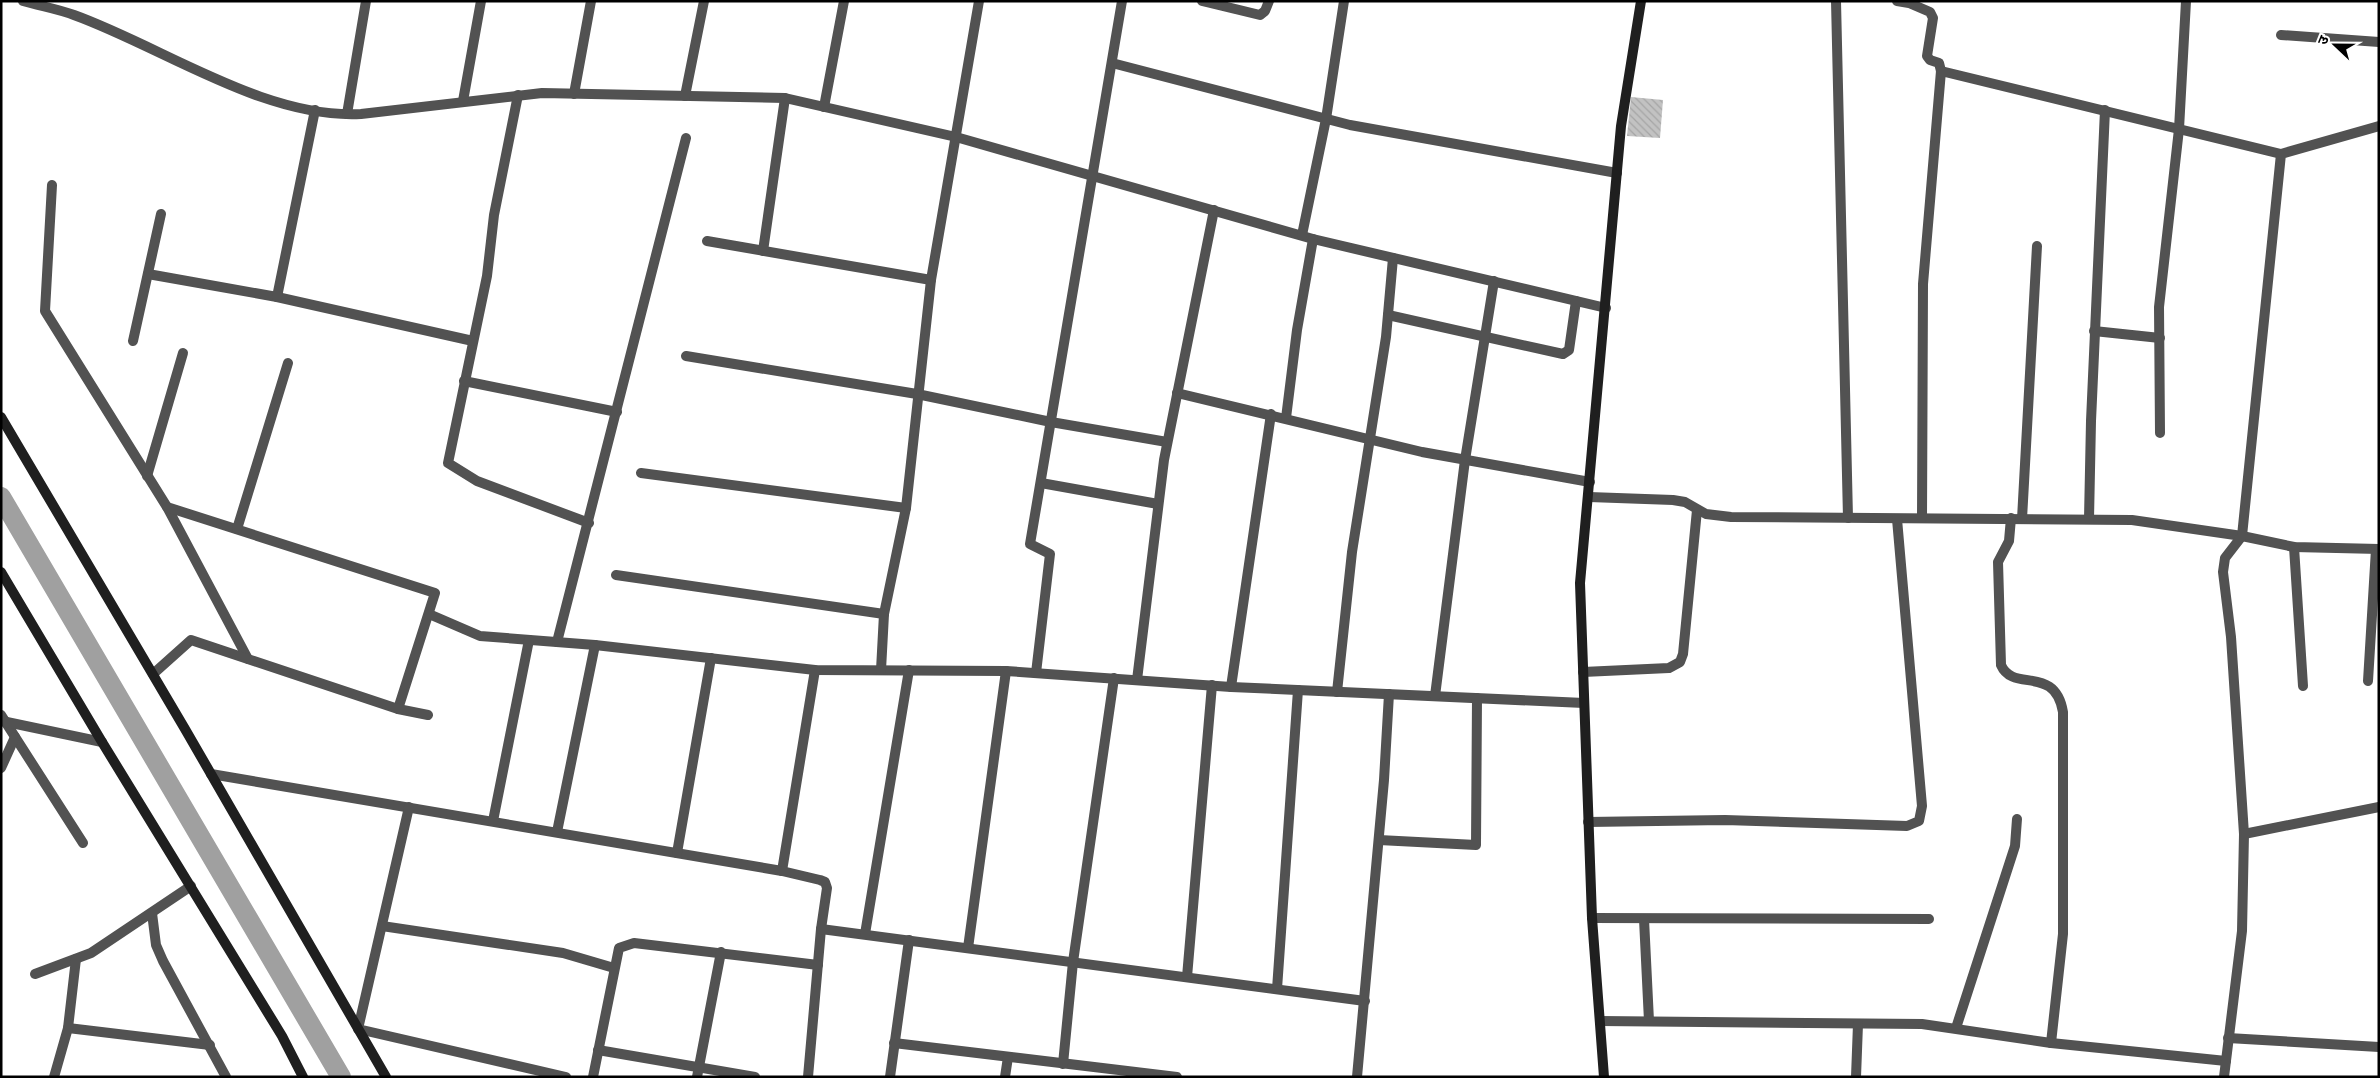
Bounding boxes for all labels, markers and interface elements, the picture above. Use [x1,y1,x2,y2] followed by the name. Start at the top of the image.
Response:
[2310,20,2360,70] north arrow
[2314,33,2333,47] text: उ

